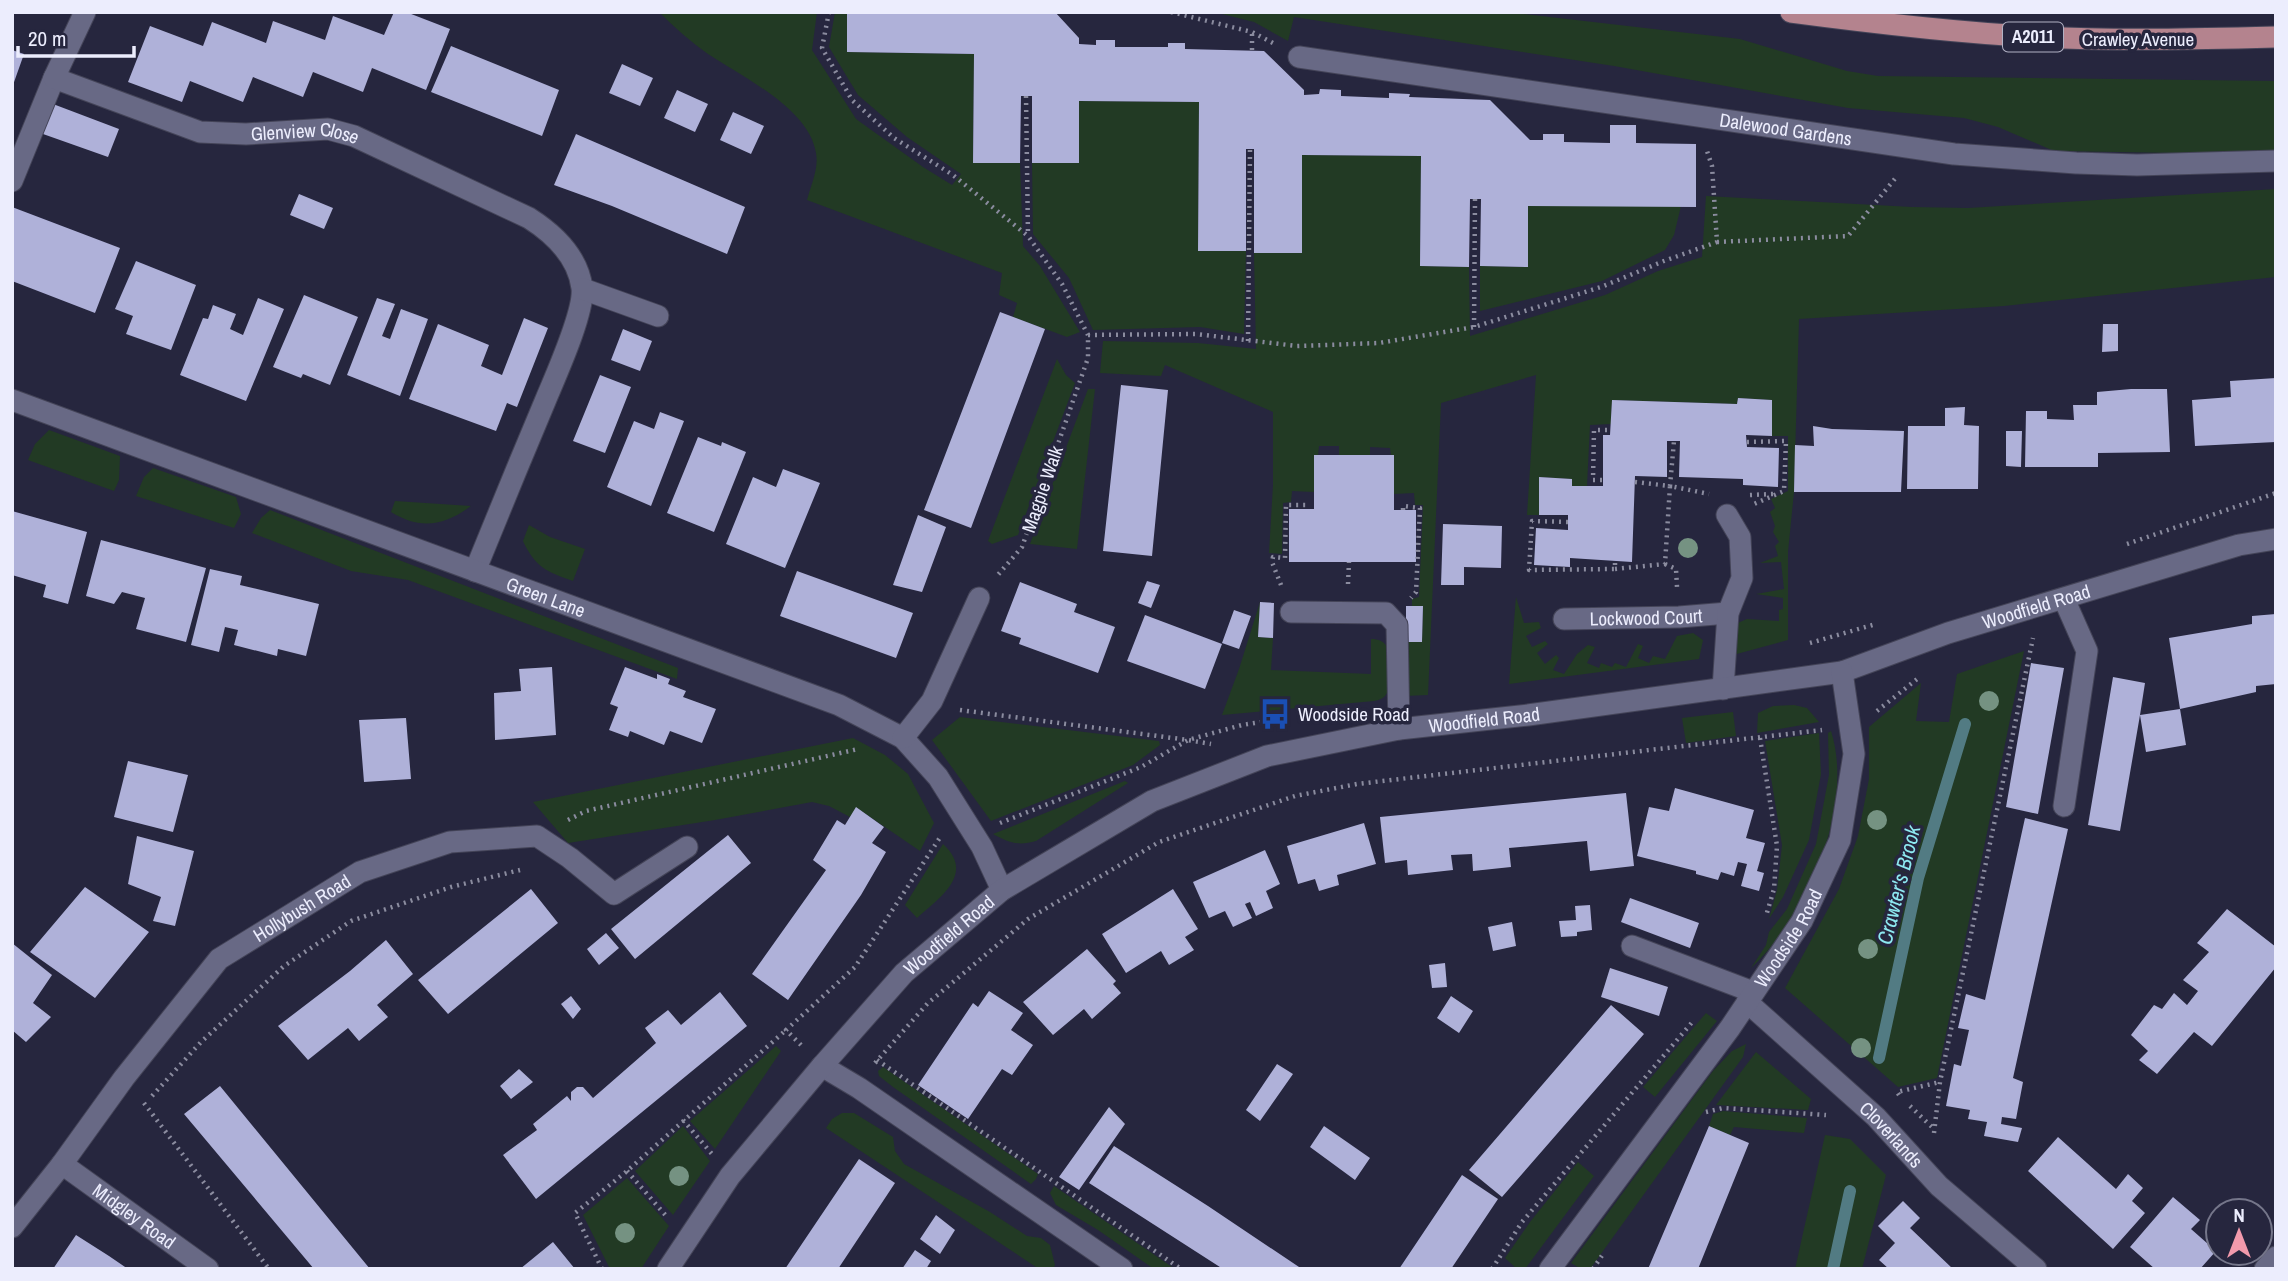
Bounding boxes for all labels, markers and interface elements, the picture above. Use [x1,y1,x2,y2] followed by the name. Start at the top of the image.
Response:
[18,14,133,58] scale bar
[2003,22,2063,52] road number: A2011
[28,24,66,53] text: 20 m
[2082,26,2194,52] street label: Crawley Avenue
[1718,106,1854,152] street label: Dalewood Gardens
[250,116,364,150] street label: Glenview Close
[1015,442,1069,536] street label: Magpie Walk
[503,570,589,623] street label: Green Lane
[1979,578,2093,635] street label: Woodfield Road
[1589,602,1704,632] street label: Lockwood Court
[1258,697,1292,731] bus stop icon: Woodside Road
[1298,701,1409,727] place label: Woodside Road
[1427,701,1541,739] street label: Woodfield Road
[1870,821,1928,948] water label: Crawter's Brook
[248,868,355,948] street label: Hollybush Road
[1748,885,1828,993] street label: Woodside Road
[898,889,1000,981] street label: Woodfield Road
[1854,1095,1929,1173] street label: Cloverlands
[88,1177,181,1255] street label: Midgley Road
[2204,1197,2274,1267] north arrow
[2233,1202,2245,1228] text: N

